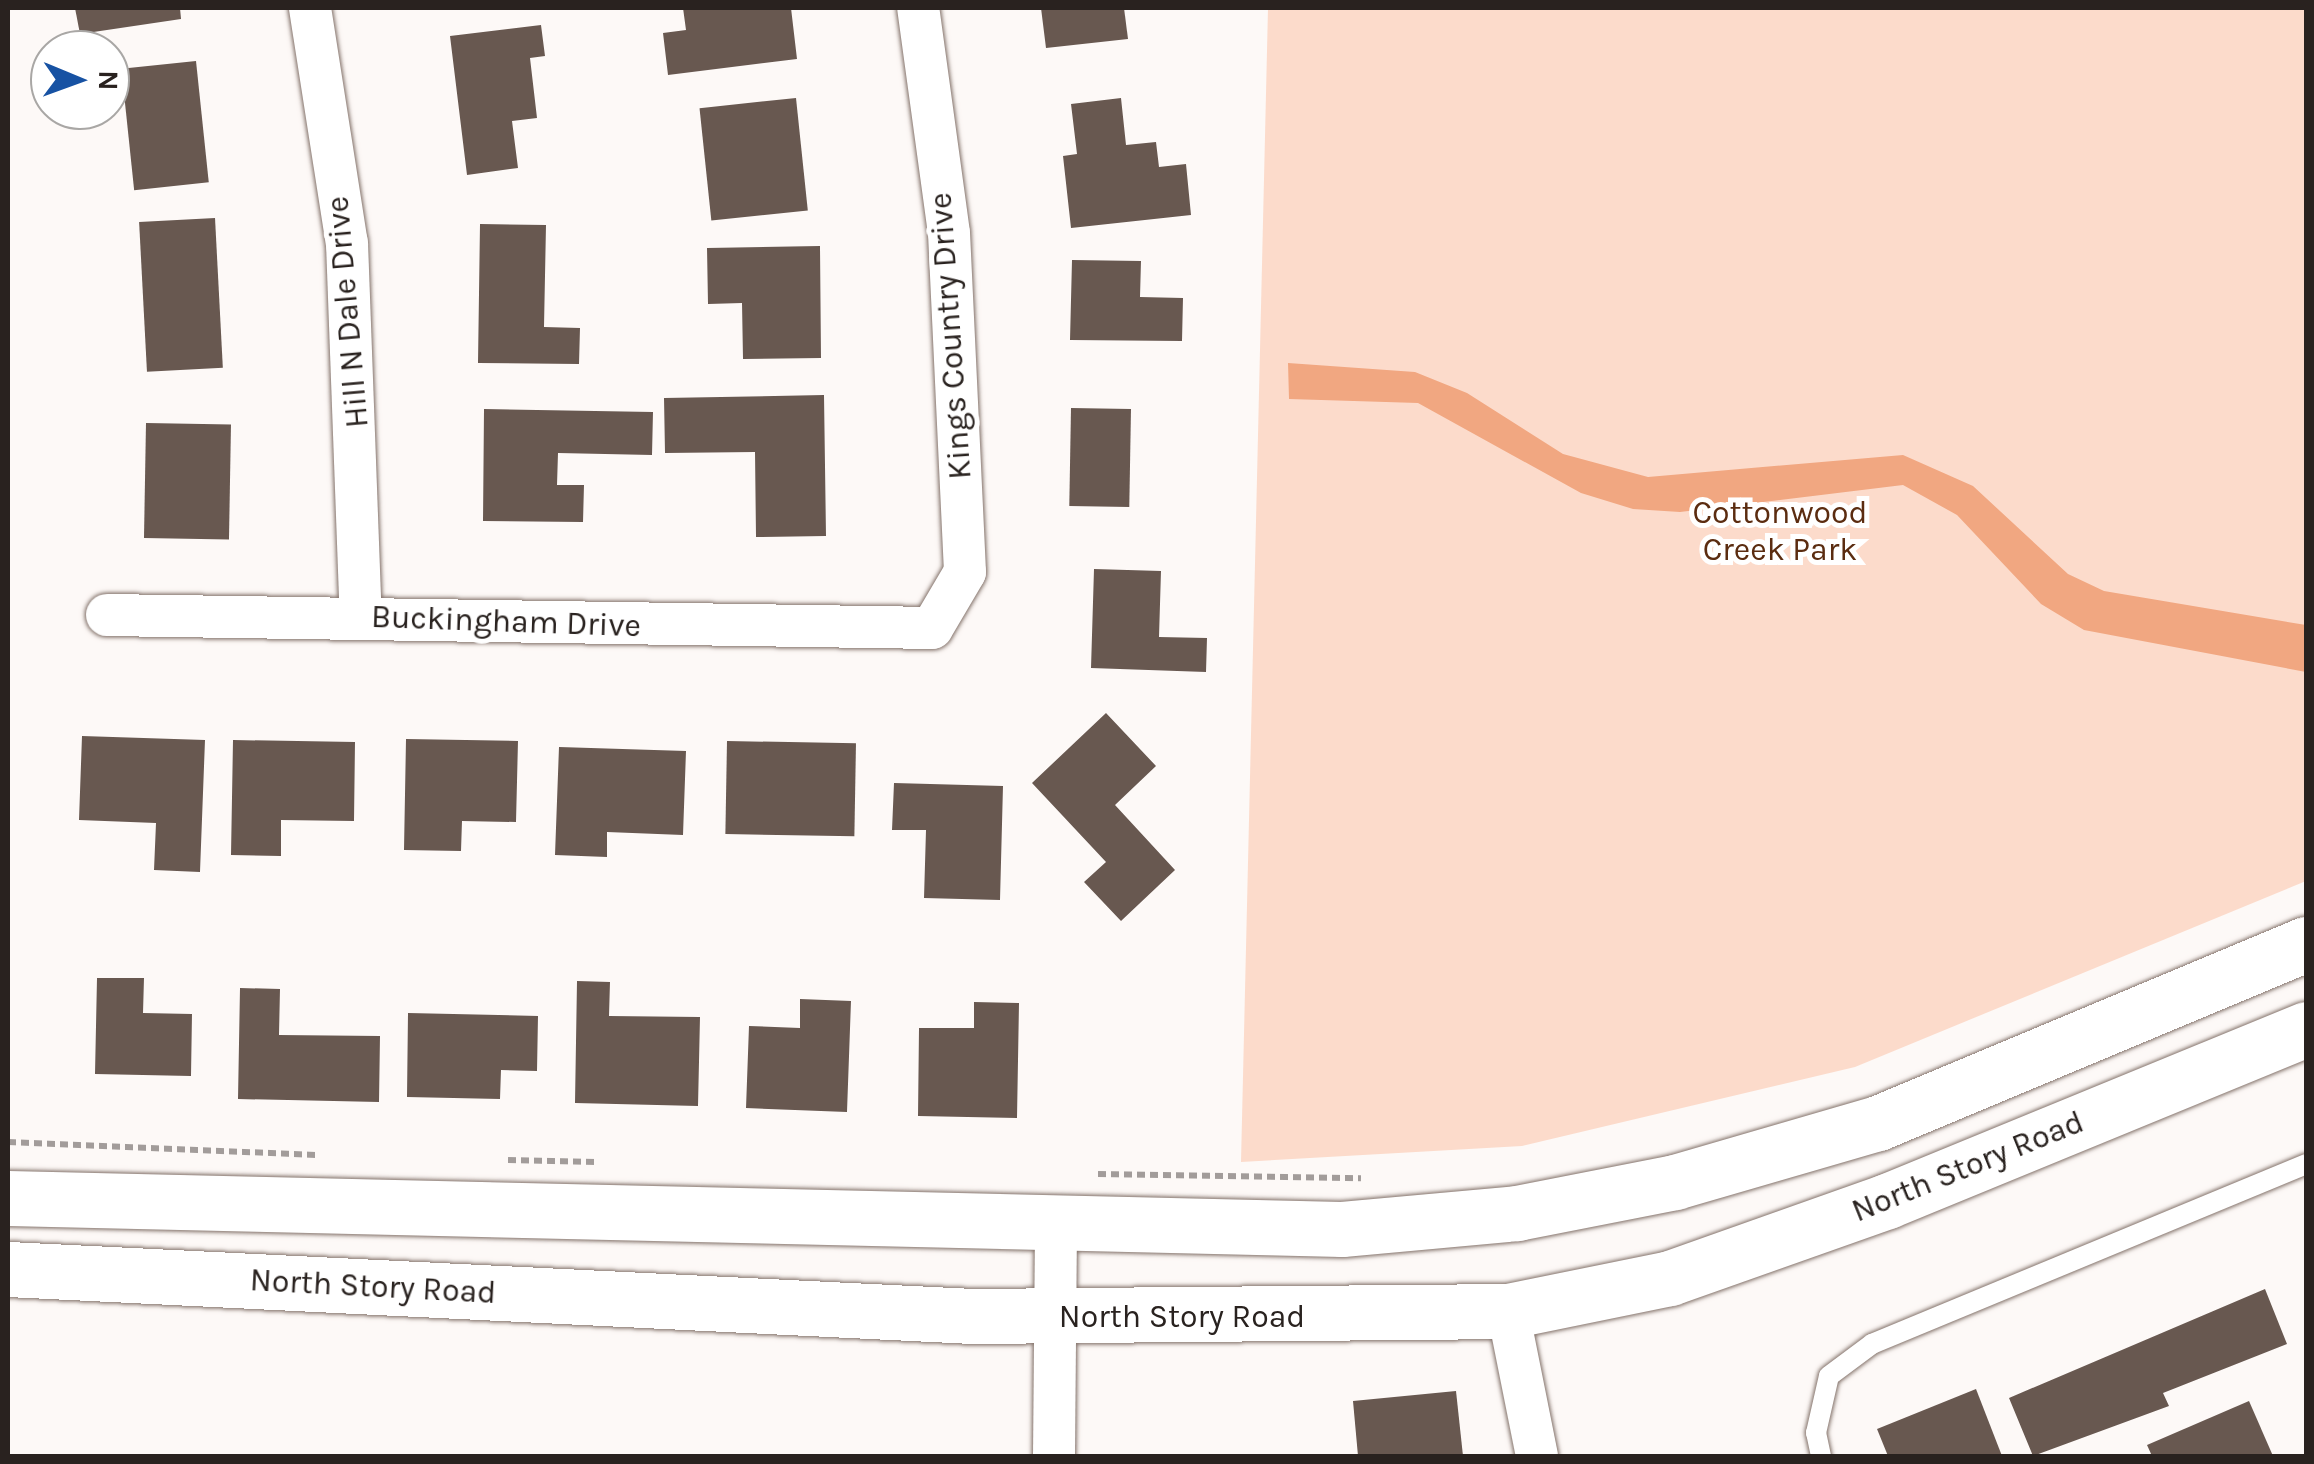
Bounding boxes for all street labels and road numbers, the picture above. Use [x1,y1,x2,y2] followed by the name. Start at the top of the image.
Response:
[922,191,980,481] street label: Kings Country Drive
[319,195,377,429] street label: Hill N Dale Drive
[370,598,642,646] street label: Buckingham Drive
[1847,1103,2089,1231] street label: North Story Road
[249,1261,497,1313] street label: North Story Road
[1059,1298,1305,1336] street label: North Story Road

